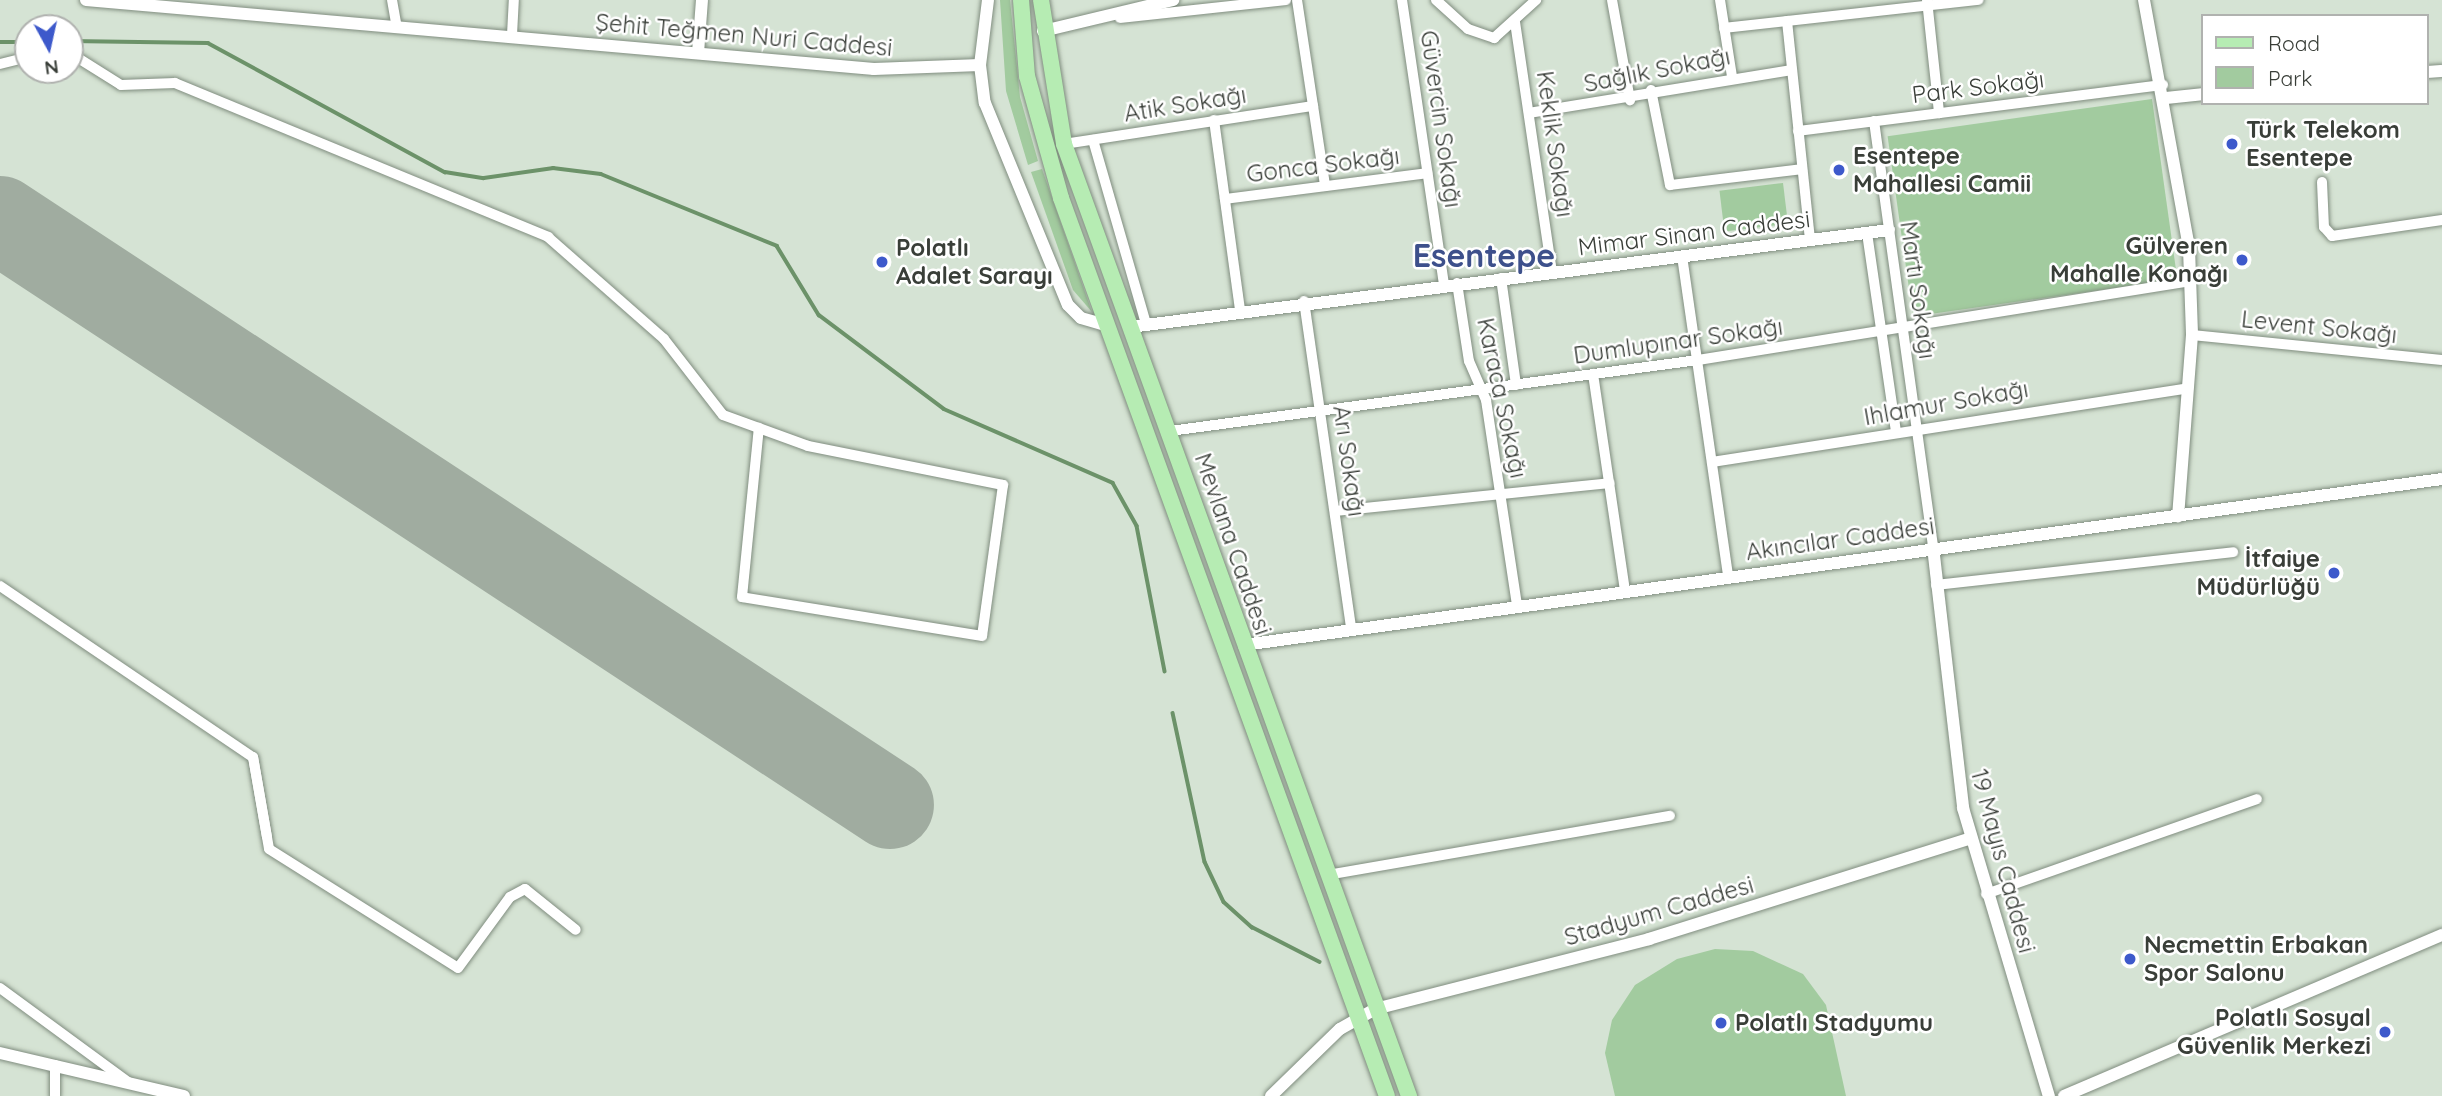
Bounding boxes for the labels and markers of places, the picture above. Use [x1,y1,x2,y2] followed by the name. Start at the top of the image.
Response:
[2246,116,2400,172] place label: Türk Telekom Esentepe
[2224,136,2240,152] marker: Türk Telekom Esentepe
[1853,142,2031,198] place label: Esentepe Mahallesi Camii
[1831,162,1847,178] marker: Esentepe Mahallesi Camii
[2050,232,2228,288] place label: Gülveren Mahalle Konağı
[896,234,1053,290] place label: Polatlı Adalet Sarayı
[2234,252,2250,268] marker: Gülveren Mahalle Konağı
[874,254,890,270] marker: Polatlı Adalet Sarayı
[2196,545,2320,601] place label: İtfaiye Müdürlüğü
[2326,565,2342,581] marker: İtfaiye Müdürlüğü
[2144,931,2368,987] place label: Necmettin Erbakan Spor Salonu
[2122,951,2138,967] marker: Necmettin Erbakan Spor Salonu
[2177,1004,2371,1060] place label: Polatlı Sosyal Güvenlik Merkezi
[1735,1009,1933,1037] place label: Polatlı Stadyumu
[1713,1015,1729,1031] marker: Polatlı Stadyumu
[2377,1024,2393,1040] marker: Polatlı Sosyal Güvenlik Merkezi

